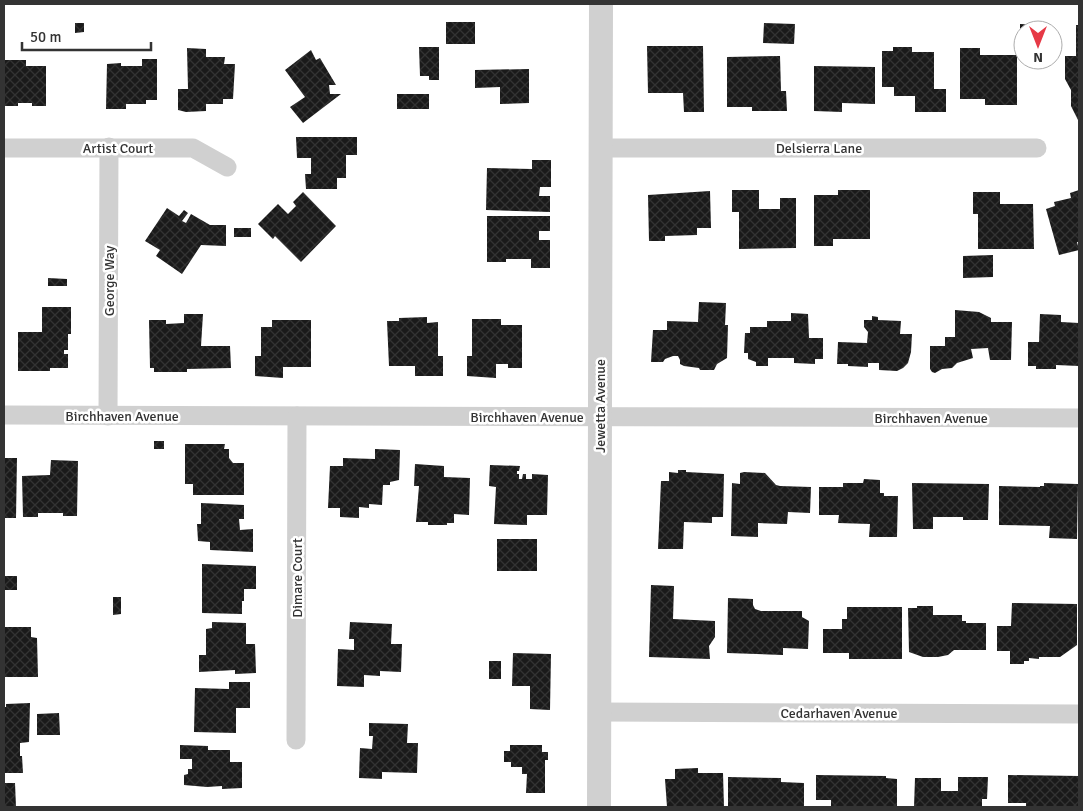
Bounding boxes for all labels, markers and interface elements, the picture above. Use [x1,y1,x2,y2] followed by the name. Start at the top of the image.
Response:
[22,20,151,52] scale bar
[1013,20,1063,70] north arrow
[30,28,61,46] text: 50 m
[1033,49,1043,66] text: N
[83,140,153,157] street label: Artist Court
[776,140,862,157] street label: Delsierra Lane
[101,245,118,316] street label: George Way
[592,359,609,453] street label: Jewetta Avenue
[65,408,179,425] street label: Birchhaven Avenue
[470,409,584,426] street label: Birchhaven Avenue
[874,410,988,427] street label: Birchhaven Avenue
[289,538,306,618] street label: Dimare Court
[780,705,898,722] street label: Cedarhaven Avenue

